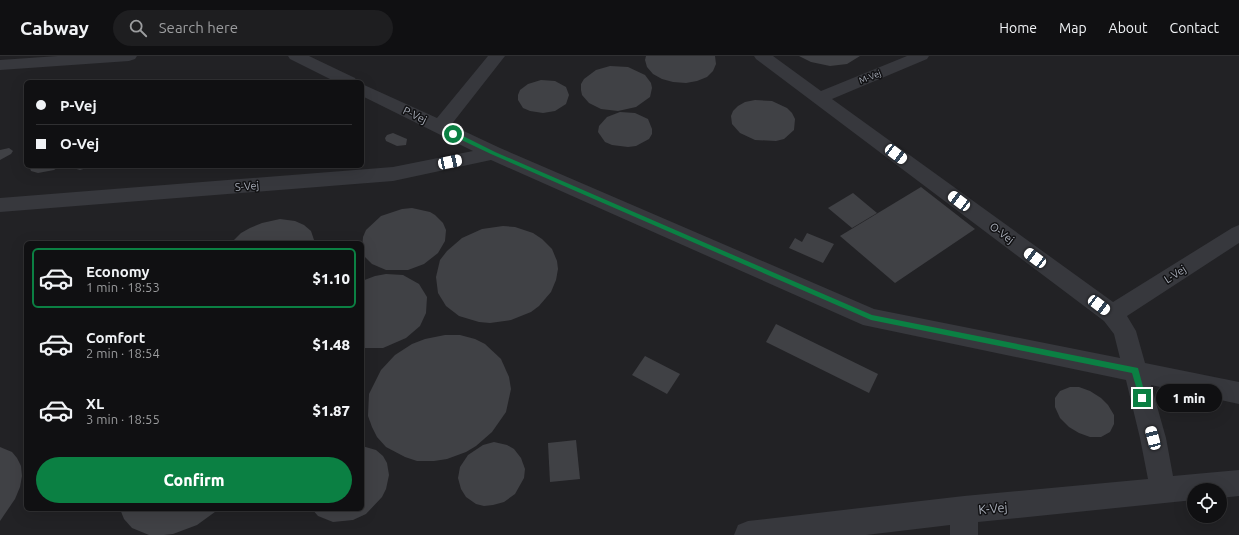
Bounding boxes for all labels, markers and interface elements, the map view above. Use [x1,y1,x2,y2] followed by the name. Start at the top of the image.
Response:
[113,10,393,46] search box
[20,17,89,39] text: Cabway
[127,17,149,39] icon: search
[159,19,238,36] text: Search here
[999,20,1037,36] text: Home
[1059,20,1087,36] text: Map
[1109,20,1148,36] text: About
[1170,20,1219,36] text: Contact
[857,68,883,86] street label: M-Vej
[60,97,97,114] text: P-Vej
[401,104,429,126] street label: P-Vej
[444,125,462,143] route start
[60,135,99,152] text: O-Vej
[883,142,909,166] car
[437,154,463,170] car
[234,179,260,193] street label: S-Vej
[946,189,972,213] car
[988,220,1016,246] street label: O-Vej
[1022,246,1048,270] car
[38,260,74,296] icon: car
[86,263,150,280] text: Economy
[1162,263,1188,285] street label: L-Vej
[312,270,350,287] text: $1.10
[86,280,160,294] text: 1 min · 18:53
[1086,293,1112,317] car
[38,326,74,362] icon: car
[86,329,145,346] text: Comfort
[312,336,350,353] text: $1.48
[86,346,160,360] text: 2 min · 18:54
[1156,384,1222,412] callout: 1 min
[1133,389,1151,407] route end
[1172,391,1206,405] text: 1 min
[38,392,74,428] icon: car
[86,395,104,412] text: XL
[312,402,350,419] text: $1.87
[86,412,160,426] text: 3 min · 18:55
[1144,425,1162,451] car
[36,457,352,503] button: Confirm
[1187,483,1227,523] map controls
[1187,483,1227,523] button: locate
[978,500,1008,516] street label: K-Vej

